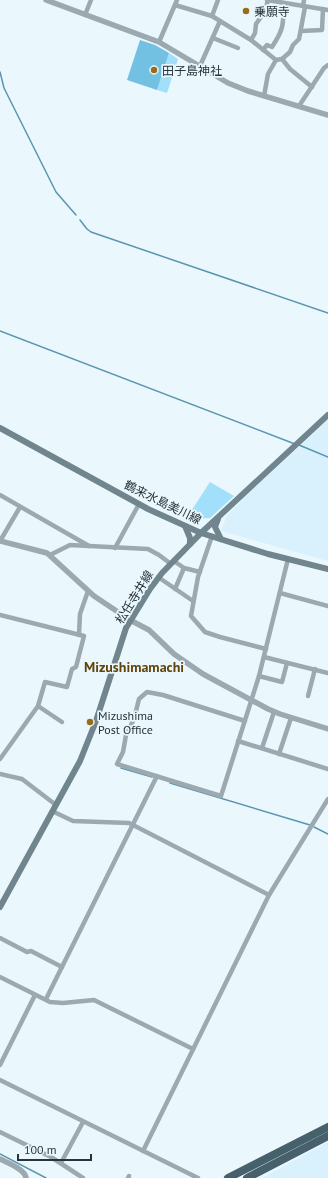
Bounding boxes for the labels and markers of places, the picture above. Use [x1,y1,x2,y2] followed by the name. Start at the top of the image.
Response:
[254,4,290,19] place label: 乗願寺
[241,6,251,16] marker: 乗願寺
[162,63,222,78] place label: 田子島神社
[149,65,159,75] marker: 田子島神社
[98,708,153,737] place label: Mizushima Post Office
[85,717,95,727] marker: Mizushima Post Office

